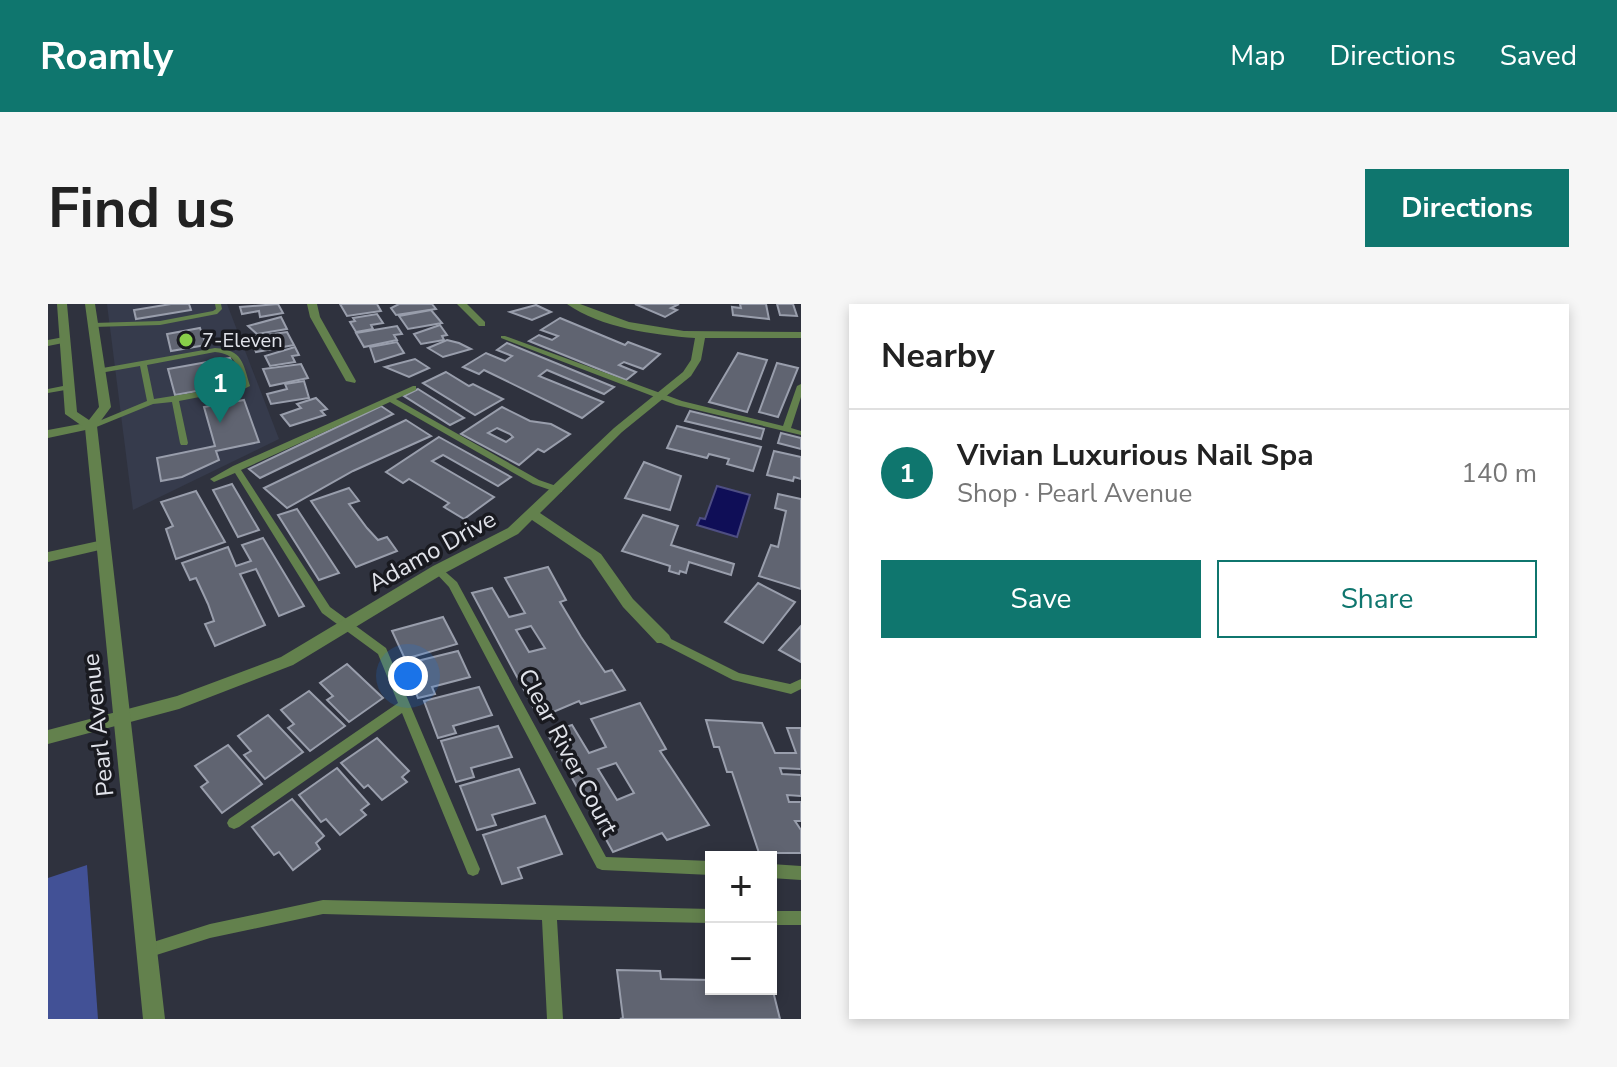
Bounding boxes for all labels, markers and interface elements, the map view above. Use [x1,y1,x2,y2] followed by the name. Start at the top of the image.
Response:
[40,31,173,82] text: Roamly
[1230,37,1285,75] text: Map
[1329,37,1456,75] text: Directions
[1500,37,1577,75] text: Saved
[1365,169,1569,247] button: Directions
[48,170,235,247] text: Find us
[202,327,283,354] place label: 7-Eleven
[177,331,195,349] marker: 7-Eleven
[881,333,995,379] text: Nearby
[194,357,246,423] pin: 1
[957,435,1314,476] text: Vivian Luxurious Nail Spa
[899,456,915,491] text: 1
[1461,456,1537,491] text: 140 m
[957,476,1192,511] text: Shop · Pearl Avenue
[363,503,501,599] street label: Adamo Drive
[881,560,1201,638] button: Save
[1217,560,1537,638] button: Share
[75,652,121,798] street label: Pearl Avenue
[388,656,428,696] your location
[511,663,626,841] street label: Clear River Court
[705,851,777,995] map controls
[705,851,777,923] button: +
[705,923,777,995] button: −

